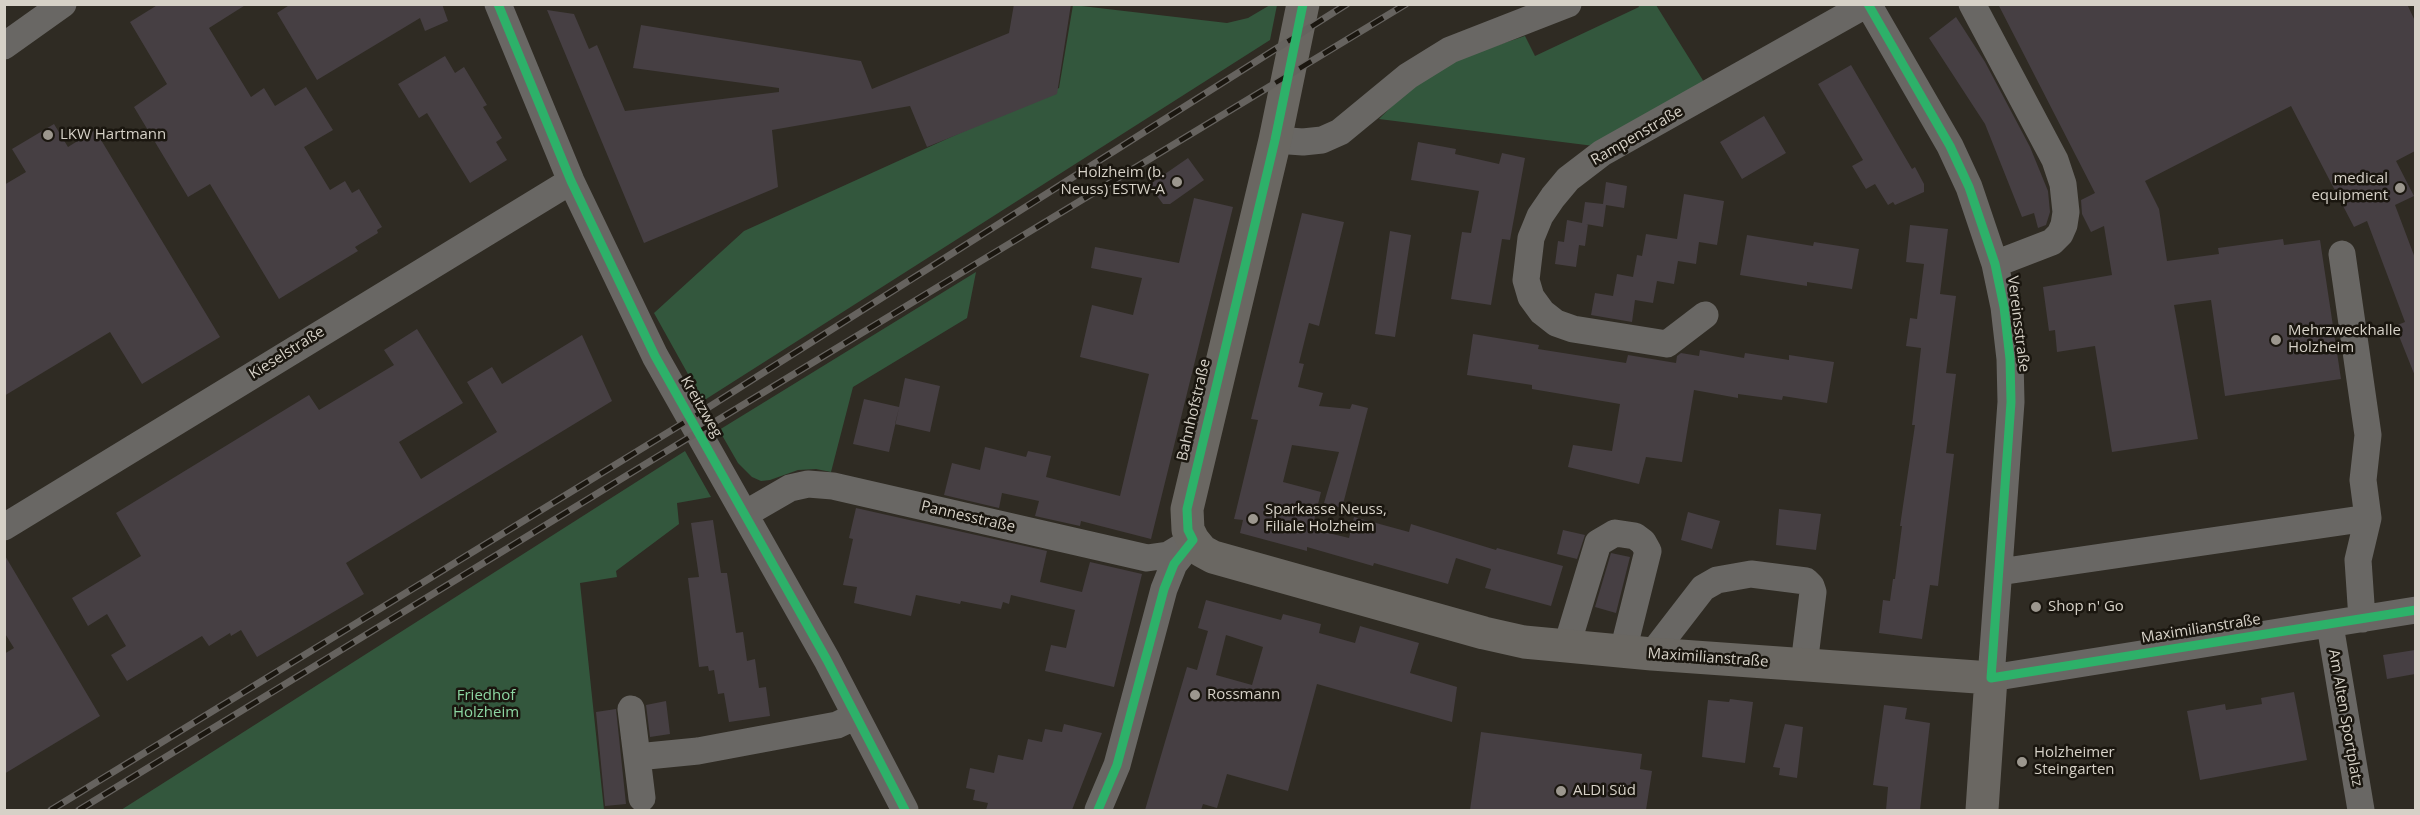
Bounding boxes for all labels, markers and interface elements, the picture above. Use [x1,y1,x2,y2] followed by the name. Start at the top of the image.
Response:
[1588,102,1686,170] street label: Rampenstraße
[60,126,166,144] place label: LKW Hartmann
[41,128,55,142] marker: LKW Hartmann
[1060,164,1165,199] place label: Holzheim (b. Neuss) ESTW-A
[2311,170,2388,205] place label: medical equipment
[1170,175,1184,189] marker: Holzheim (b. Neuss) ESTW-A
[2393,181,2407,195] marker: medical equipment
[2003,275,2033,373] street label: Vereinsstraße
[2288,322,2401,357] place label: Mehrzweckhalle Holzheim
[246,323,328,383] street label: Kieselstraße
[2269,333,2283,347] marker: Mehrzweckhalle Holzheim
[1173,357,1215,463] street label: Bahnhofstraße
[676,373,726,441] street label: Kreitzweg
[919,497,1017,537] street label: Pannesstraße
[1265,501,1387,536] place label: Sparkasse Neuss, Filiale Holzheim
[1246,512,1260,526] marker: Sparkasse Neuss, Filiale Holzheim
[2048,598,2124,616] place label: Shop n' Go
[2029,600,2043,614] marker: Shop n' Go
[2140,611,2262,647] street label: Maximilianstraße
[1647,645,1769,671] street label: Maximilianstraße
[2324,648,2366,788] street label: Am Alten Sportplatz
[1207,686,1280,704] place label: Rossmann
[453,687,519,722] park label: Friedhof Holzheim
[1188,688,1202,702] marker: Rossmann
[2034,744,2115,779] place label: Holzheimer Steingarten
[2015,755,2029,769] marker: Holzheimer Steingarten
[1573,782,1636,800] place label: ALDI Süd
[1554,784,1568,798] marker: ALDI Süd

